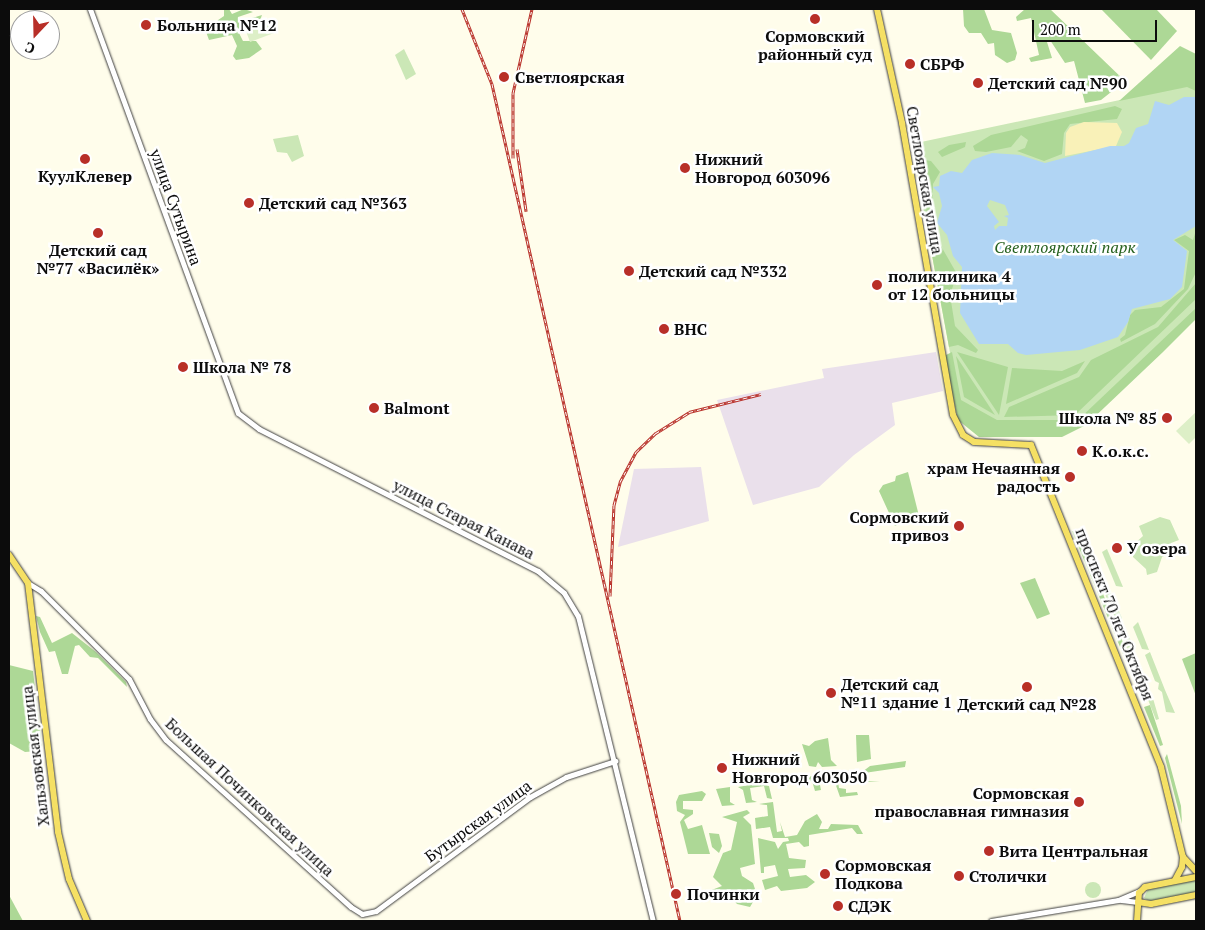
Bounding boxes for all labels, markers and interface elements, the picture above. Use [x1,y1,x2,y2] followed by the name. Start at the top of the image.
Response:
[10,10,60,60] north arrow
[1035,10,1160,42] scale bar
[809,13,821,25] marker: Сормовский районный суд
[157,15,277,35] place label: Больница №12
[139,18,153,32] marker: Больница №12
[1040,19,1081,39] text: 200 m
[758,26,872,64] place label: Сормовский районный суд
[22,38,37,59] text: С
[920,54,964,74] place label: СБРФ
[904,58,916,70] marker: СБРФ
[515,67,625,87] place label: Светлоярская
[497,70,511,84] marker: Светлоярская
[988,73,1127,93] place label: Детский сад №90
[972,77,984,89] marker: Детский сад №90
[903,105,947,255] street label: Светлоярская улица
[146,146,206,268] street label: улица Сутырина
[695,149,830,187] place label: Нижний Новгород 603096
[79,153,91,165] marker: КуулКлевер
[679,162,691,174] marker: Нижний Новгород 603096
[38,166,132,186] place label: КуулКлевер
[259,193,407,213] place label: Детский сад №363
[243,197,255,209] marker: Детский сад №363
[92,227,104,239] marker: Детский сад №77 «Василёк»
[994,237,1136,257] park label: Светлоярский парк
[37,240,159,278] place label: Детский сад №77 «Василёк»
[639,261,787,281] place label: Детский сад №332
[623,265,635,277] marker: Детский сад №332
[888,266,1015,304] place label: поликлиника 4 от 12 больницы
[870,278,884,292] marker: поликлиника 4 от 12 больницы
[674,319,707,339] place label: ВНС
[658,323,670,335] marker: ВНС
[193,357,291,377] place label: Школа № 78
[177,361,189,373] marker: Школа № 78
[384,398,450,418] place label: Balmont
[368,402,380,414] marker: Balmont
[1059,408,1157,428] place label: Школа № 85
[1161,412,1173,424] marker: Школа № 85
[1092,441,1149,461] place label: К.о.к.с.
[1076,445,1088,457] marker: К.о.к.с.
[927,458,1060,496] place label: храм Нечаянная радость
[1064,471,1076,483] marker: храм Нечаянная радость
[390,475,538,563] street label: улица Старая Канава
[850,507,949,545] place label: Сормовский привоз
[953,520,965,532] marker: Сормовский привоз
[1071,525,1159,703] street label: проспект 70 лет Октября
[1127,538,1187,558] place label: У озера
[1111,542,1123,554] marker: У озера
[841,674,952,712] place label: Детский сад №11 здание 1
[1021,681,1033,693] marker: Детский сад №28
[17,685,53,827] street label: Хальзовская улица
[825,687,837,699] marker: Детский сад №11 здание 1
[958,694,1096,714] place label: Детский сад №28
[162,714,338,880] street label: Большая Починковская улица
[732,749,867,787] place label: Нижний Новгород 603050
[716,762,728,774] marker: Нижний Новгород 603050
[421,776,535,866] street label: Бутырская улица
[875,783,1069,821] place label: Сормовская православная гимназия
[1073,796,1085,808] marker: Сормовская православная гимназия
[999,841,1148,861] place label: Вита Центральная
[983,845,995,857] marker: Вита Центральная
[835,855,931,893] place label: Сормовская Подкова
[969,866,1047,886] place label: Столички
[819,868,831,880] marker: Сормовская Подкова
[953,870,965,882] marker: Столички
[687,884,760,904] place label: Починки
[669,887,683,901] marker: Починки
[848,896,891,916] place label: СДЭК
[832,900,844,912] marker: СДЭК

